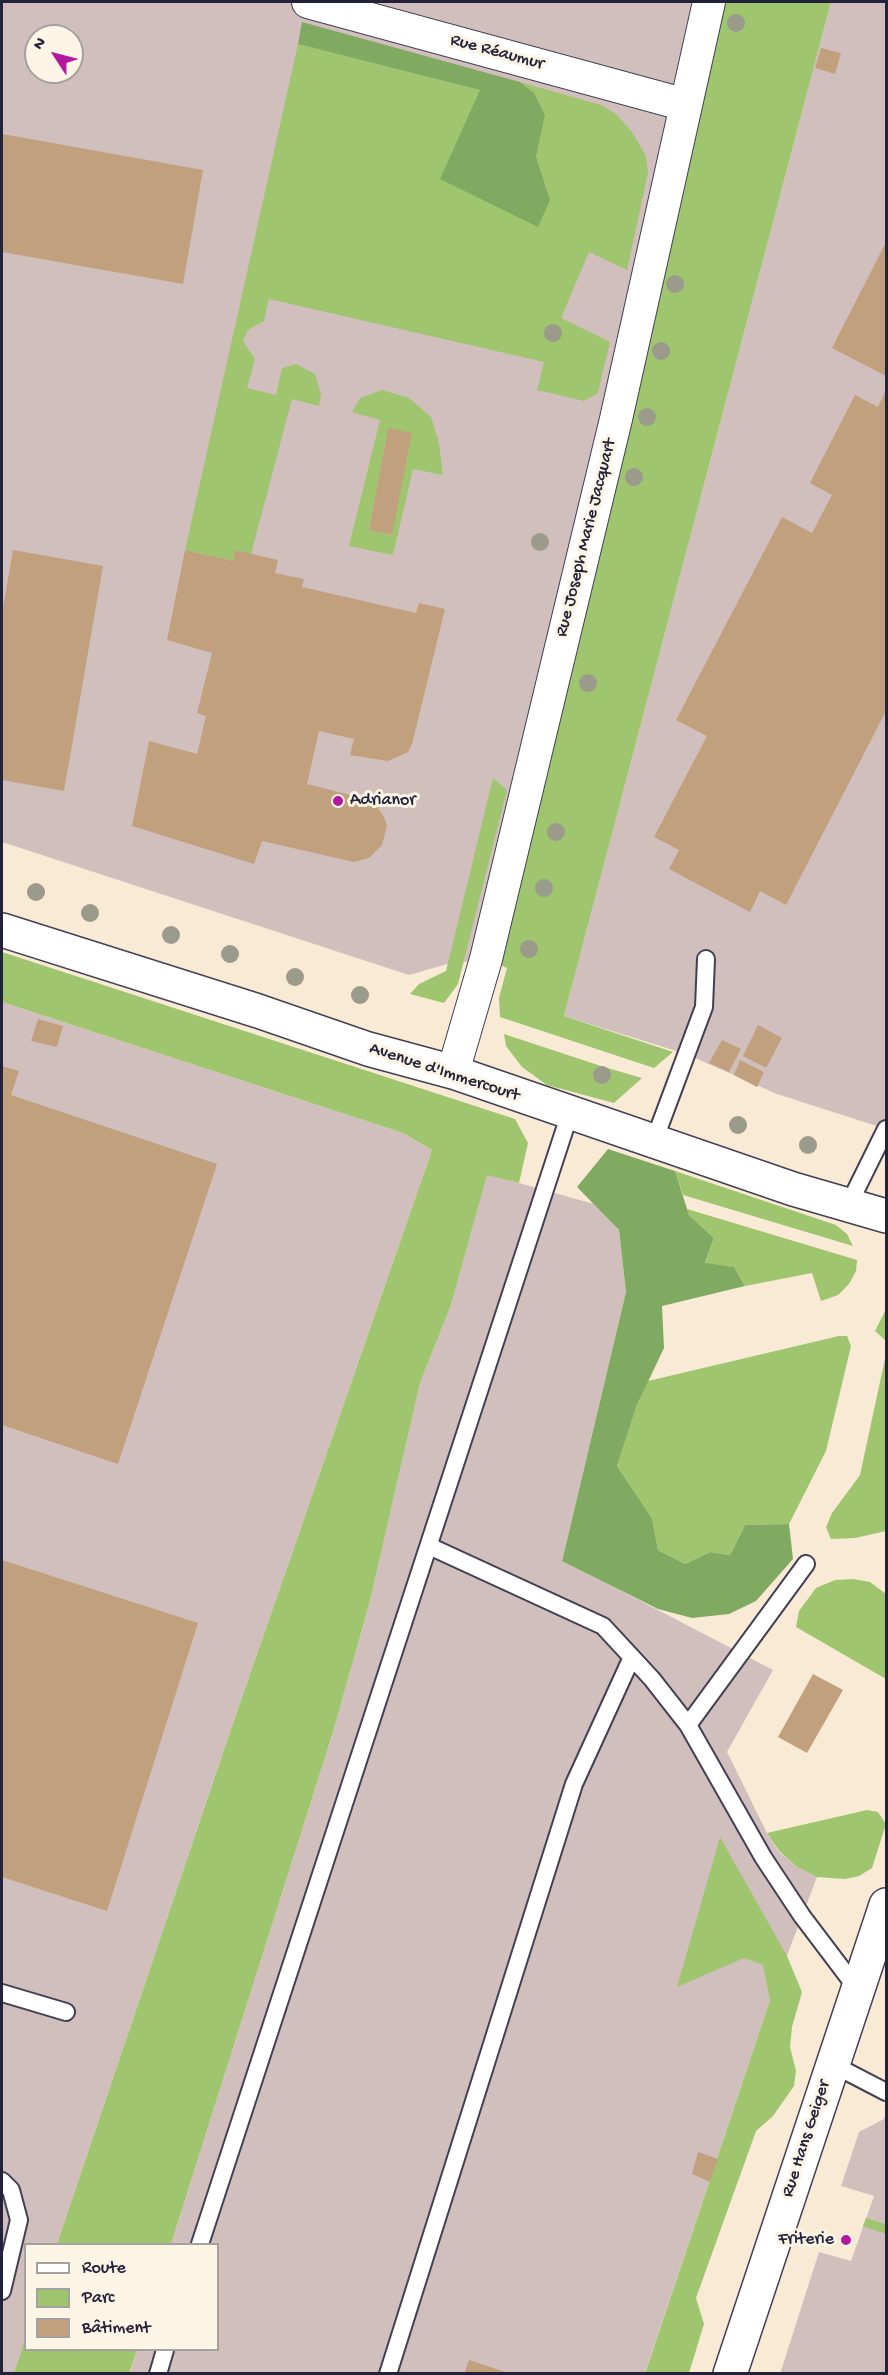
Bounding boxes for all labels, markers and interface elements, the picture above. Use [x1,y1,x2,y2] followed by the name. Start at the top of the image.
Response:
[24,24,84,84] north arrow
[448,30,546,76] street label: Rue Réaumur
[30,34,51,54] text: N
[552,436,622,640] street label: Rue Joseph Marie Jacquart
[350,790,416,812] place label: Adrianor
[331,794,345,808] marker: Adrianor
[366,1039,522,1107] street label: Avenue d'Immercourt
[778,2078,836,2200] street label: Rue Hans Geiger
[778,2229,834,2251] place label: Friterie
[839,2233,853,2247] marker: Friterie
[24,2243,219,2351] legend
[82,2258,126,2279] text: Route
[82,2288,114,2309] text: Parc
[82,2318,150,2339] text: Bâtiment

